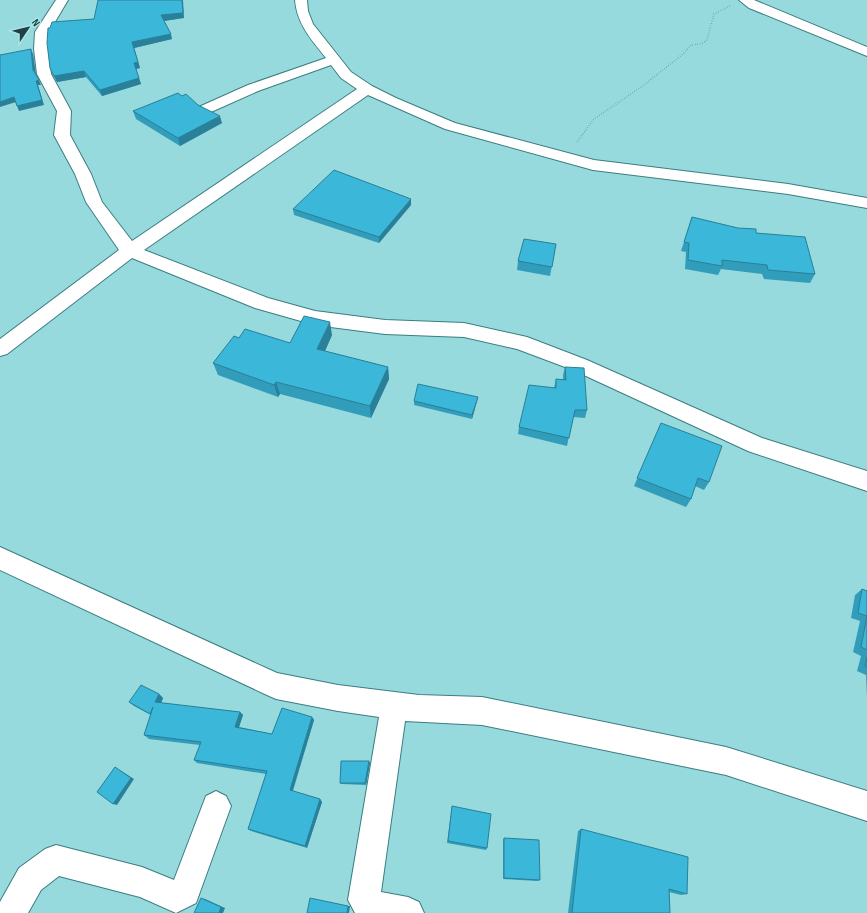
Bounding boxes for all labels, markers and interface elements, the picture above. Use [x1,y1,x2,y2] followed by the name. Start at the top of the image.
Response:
[8,8,48,48] north arrow
[29,16,43,29] text: N

